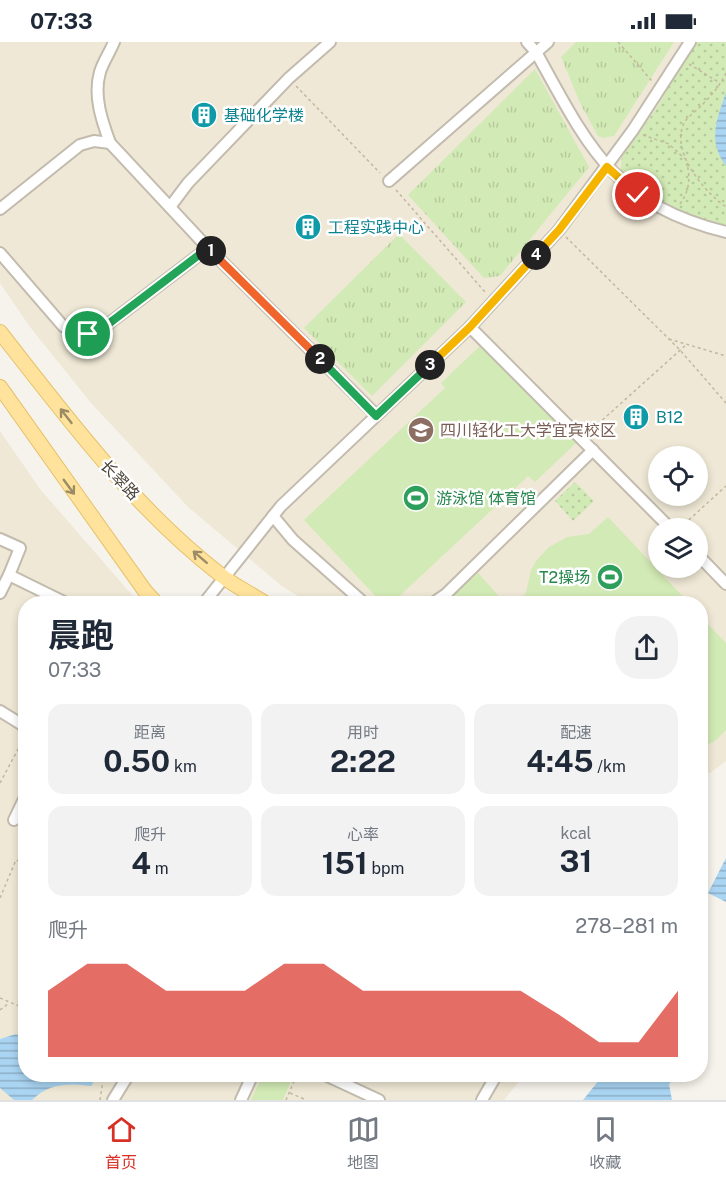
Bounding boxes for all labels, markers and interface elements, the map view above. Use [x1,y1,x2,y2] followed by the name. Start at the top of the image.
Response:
[30,8,93,34] text: 07:33
[189,100,219,130] building icon: 基础化学楼
[224,106,304,125] place label: 基础化学楼
[612,169,663,220] pin
[621,178,654,211] icon: check
[293,212,323,242] building icon: 工程实践中心
[328,218,424,237] place label: 工程实践中心
[196,236,226,266] pin: 1
[521,240,551,270] pin: 4
[208,241,214,260] text: 1
[531,245,541,264] text: 4
[62,308,113,359] pin
[71,317,104,350] icon: arrive
[305,344,335,374] pin: 2
[315,349,325,368] text: 2
[415,350,445,380] pin: 3
[425,355,435,374] text: 3
[621,402,651,432] building icon: B12
[656,408,683,427] place label: B12
[60,409,73,425] one-way arrow
[406,415,436,445] school or university icon: 四川轻化工大学宜宾校区
[440,421,616,440] place label: 四川轻化工大学宜宾校区
[648,446,708,578] map controls
[648,446,708,506] button: locate
[97,456,143,504] street label: 长翠路
[63,478,75,495] one-way arrow
[401,483,431,513] sports icon: 游泳馆 体育馆
[436,489,536,508] place label: 游泳馆 体育馆
[648,518,708,578] button: layers
[192,551,208,564] one-way arrow
[595,562,625,592] sports icon: T2操场
[539,568,590,587] place label: T2操场
[48,616,114,654] text: 晨跑
[615,616,678,679] button: share
[48,658,101,682] text: 07:33
[134,723,166,742] text: 距离
[347,723,379,742] text: 用时
[560,723,592,742] text: 配速
[103,743,170,779] text: 0.50
[330,743,396,779] text: 2:22
[526,743,593,779] text: 4:45
[170,757,197,776] text: km
[593,757,626,776] text: /km
[561,824,591,843] text: kcal
[134,825,166,844] text: 爬升
[347,825,379,844] text: 心率
[560,843,592,879] text: 31
[131,845,151,881] text: 4
[322,845,368,881] text: 151
[151,859,169,878] text: m
[368,859,404,878] text: bpm
[575,914,678,938] text: 278–281 m
[48,918,88,942] text: 爬升
[105,1113,138,1173] tab: 首页
[347,1113,380,1173] tab: 地图
[589,1113,622,1173] tab: 收藏

